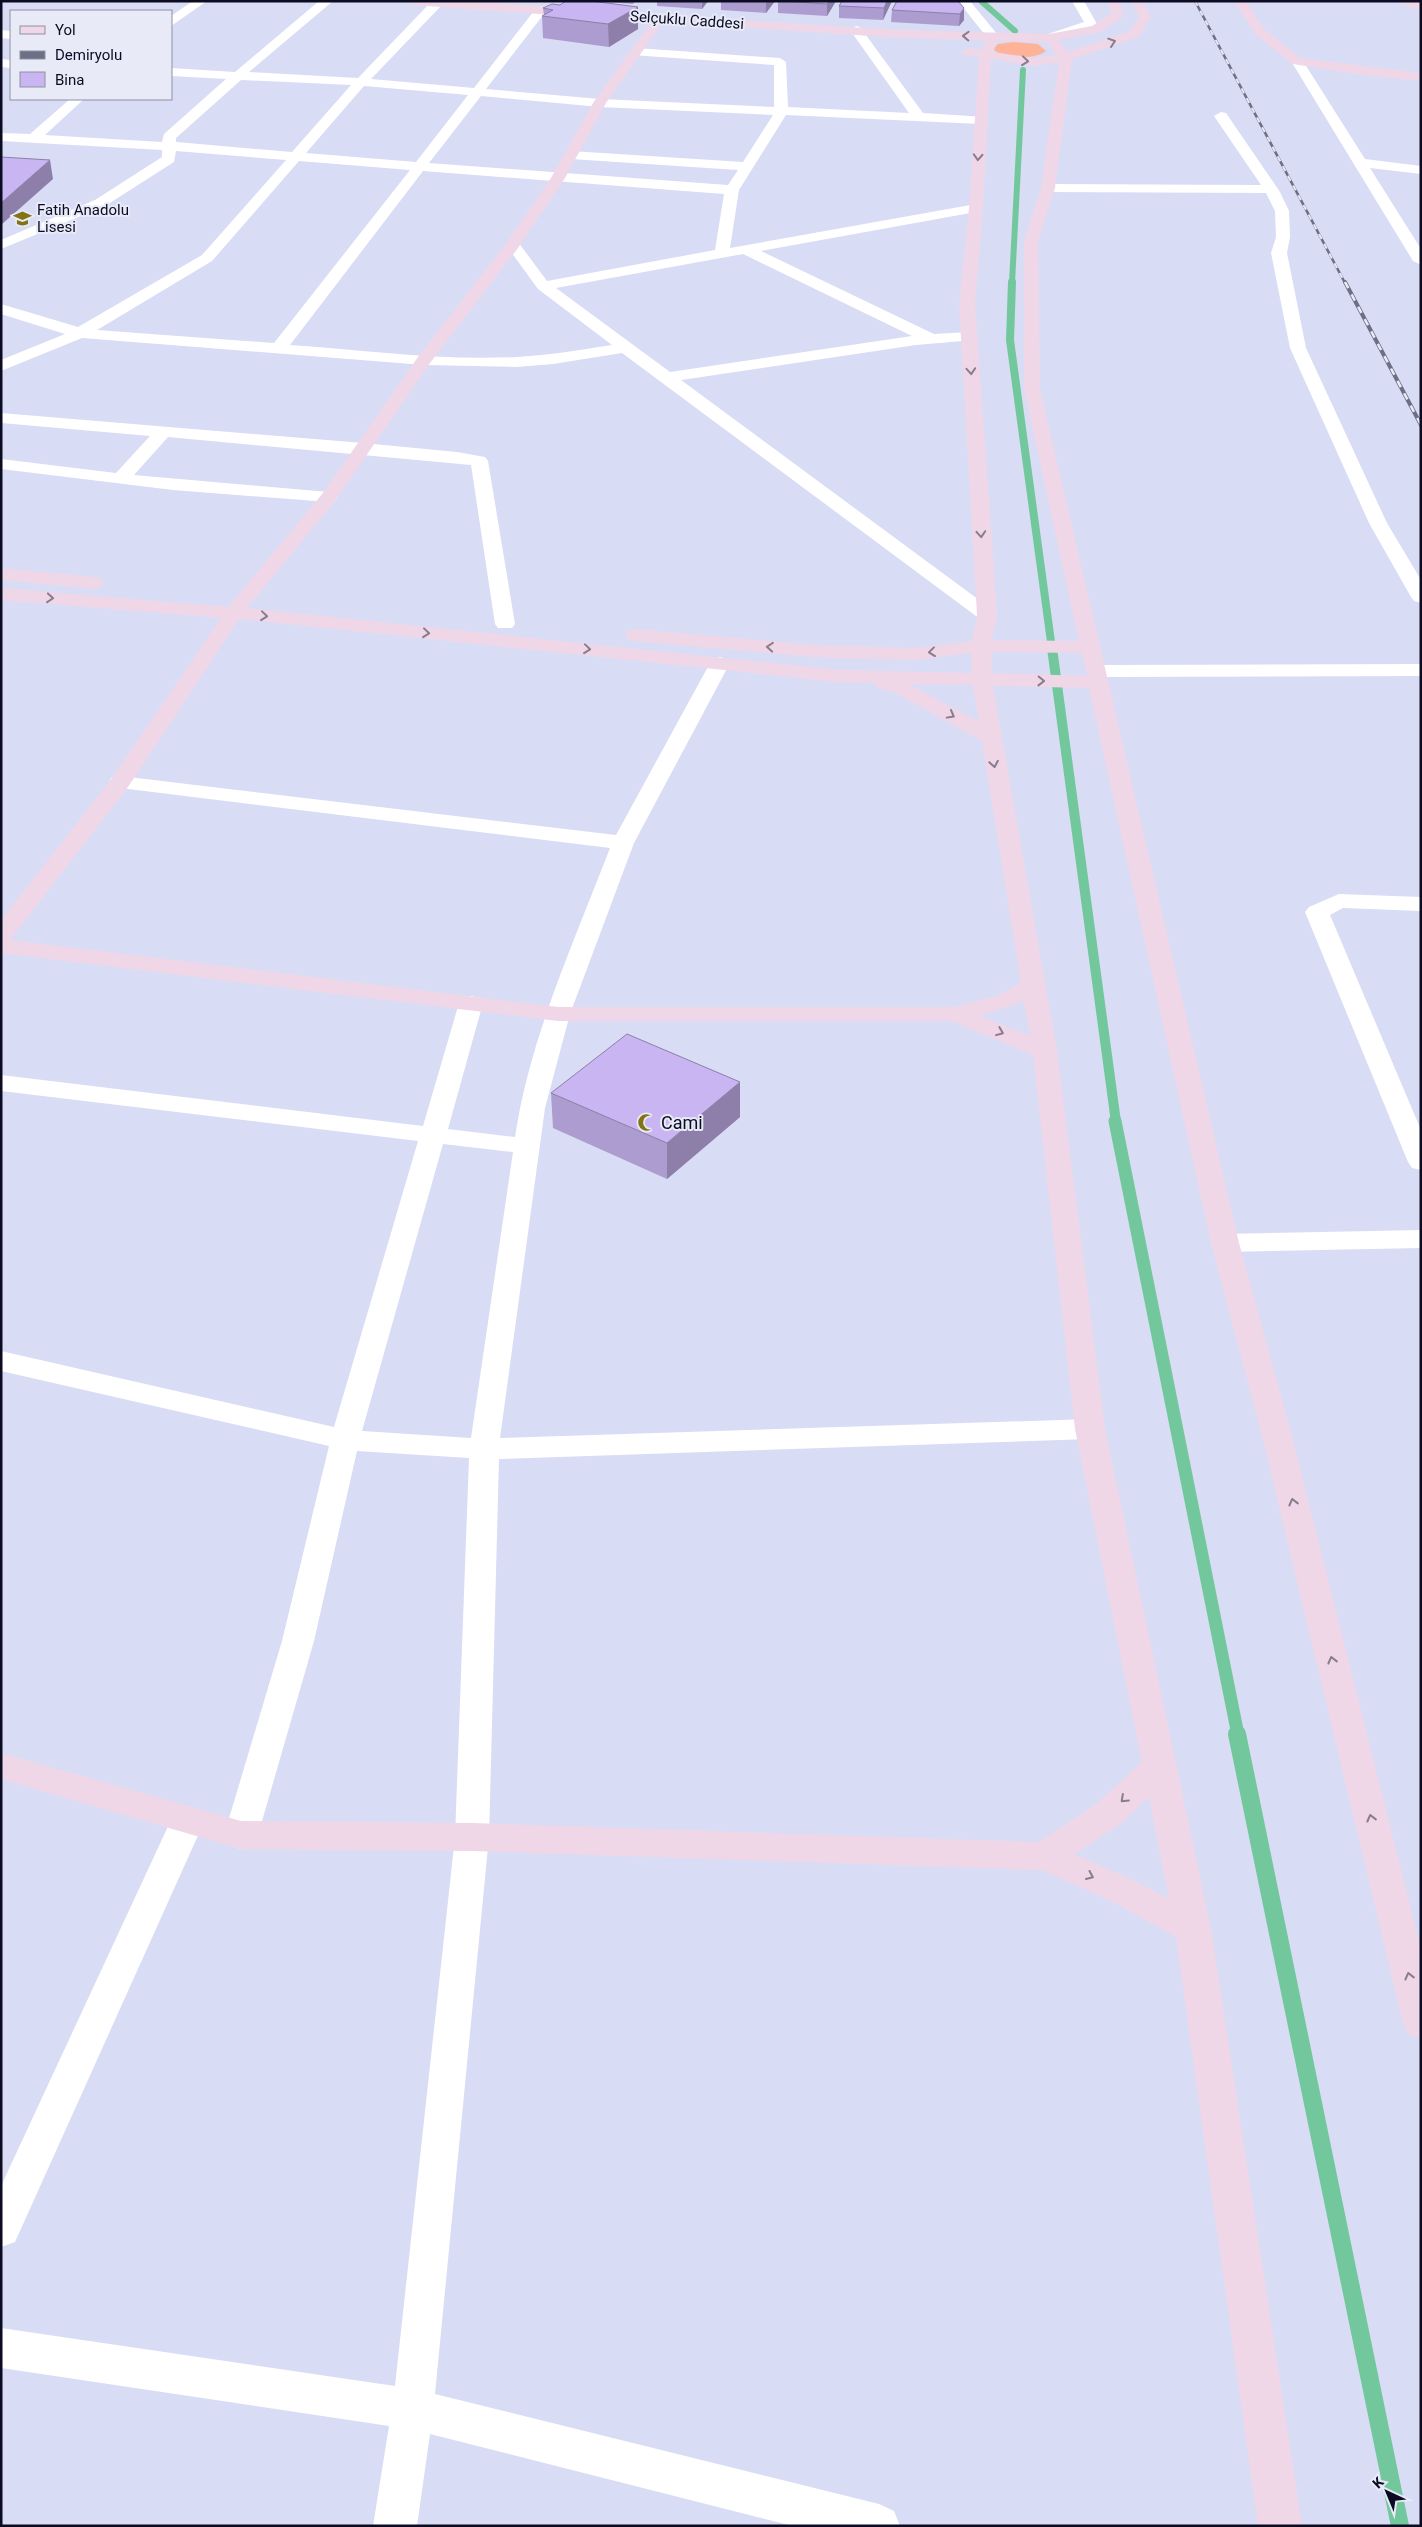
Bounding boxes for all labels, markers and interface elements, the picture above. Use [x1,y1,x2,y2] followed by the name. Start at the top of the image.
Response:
[629,7,745,33] street label: Selçuklu Caddesi
[10,10,172,100] legend
[55,21,76,39] text: Yol
[961,31,969,41] one-way arrow
[1107,37,1115,47] one-way arrow
[55,46,122,64] text: Demiryolu
[1022,55,1030,66] one-way arrow
[55,71,84,89] text: Bina
[973,153,984,161] one-way arrow
[37,201,129,236] place label: Fatih Anadolu Lisesi
[13,209,33,229] school or university icon: Fatih Anadolu Lisesi
[965,368,976,376] one-way arrow
[976,530,987,538] one-way arrow
[46,592,54,603] one-way arrow
[260,610,268,621] one-way arrow
[422,627,430,638] one-way arrow
[766,642,774,653] one-way arrow
[584,643,592,654] one-way arrow
[928,646,936,657] one-way arrow
[1038,676,1046,686] one-way arrow
[946,709,955,719] one-way arrow
[989,760,999,769] one-way arrow
[995,1025,1004,1036] one-way arrow
[637,1112,657,1132] mosque icon: Cami
[661,1112,703,1133] place label: Cami
[1288,1498,1299,1507] one-way arrow
[1327,1656,1338,1665] one-way arrow
[1120,1793,1129,1802] one-way arrow
[1366,1814,1376,1822] one-way arrow
[1085,1869,1094,1880] one-way arrow
[1404,1971,1415,1980] one-way arrow
[1362,2467,1412,2517] north arrow
[1369,2474,1387,2491] text: K

